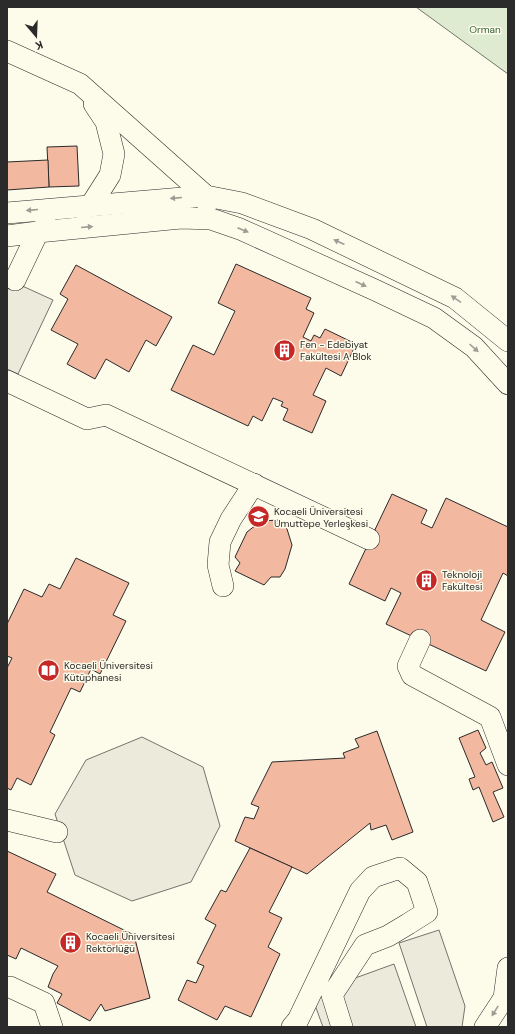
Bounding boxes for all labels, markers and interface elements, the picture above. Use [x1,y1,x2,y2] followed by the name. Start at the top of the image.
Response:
[16,16,56,56] north arrow
[469,23,501,36] park label: Orman
[34,38,45,53] text: K
[169,195,182,202] one-way arrow
[26,207,38,214] one-way arrow
[81,224,94,231] one-way arrow
[237,227,249,233] one-way arrow
[333,239,345,245] one-way arrow
[356,281,367,287] one-way arrow
[451,295,461,303] one-way arrow
[271,337,297,363] building icon: Fen - Edebiyat Fakültesi A Blok
[300,338,372,363] place label: Fen - Edebiyat Fakültesi A Blok
[469,343,479,353] one-way arrow
[245,504,271,530] school or university icon: Kocaeli Üniversitesi Umuttepe Yerleşkesi
[274,505,368,530] place label: Kocaeli Üniversitesi Umuttepe Yerleşkesi
[413,567,439,593] building icon: Teknoloji Fakültesi
[442,568,482,593] place label: Teknoloji Fakültesi
[35,658,61,684] library icon: Kocaeli Üniversitesi Kütüphanesi
[64,659,153,684] place label: Kocaeli Üniversitesi Kütüphanesi
[58,929,84,955] building icon: Kocaeli Üniversitesi Rektörlüğü
[86,930,175,955] place label: Kocaeli Üniversitesi Rektörlüğü
[491,1006,499,1016] one-way arrow

